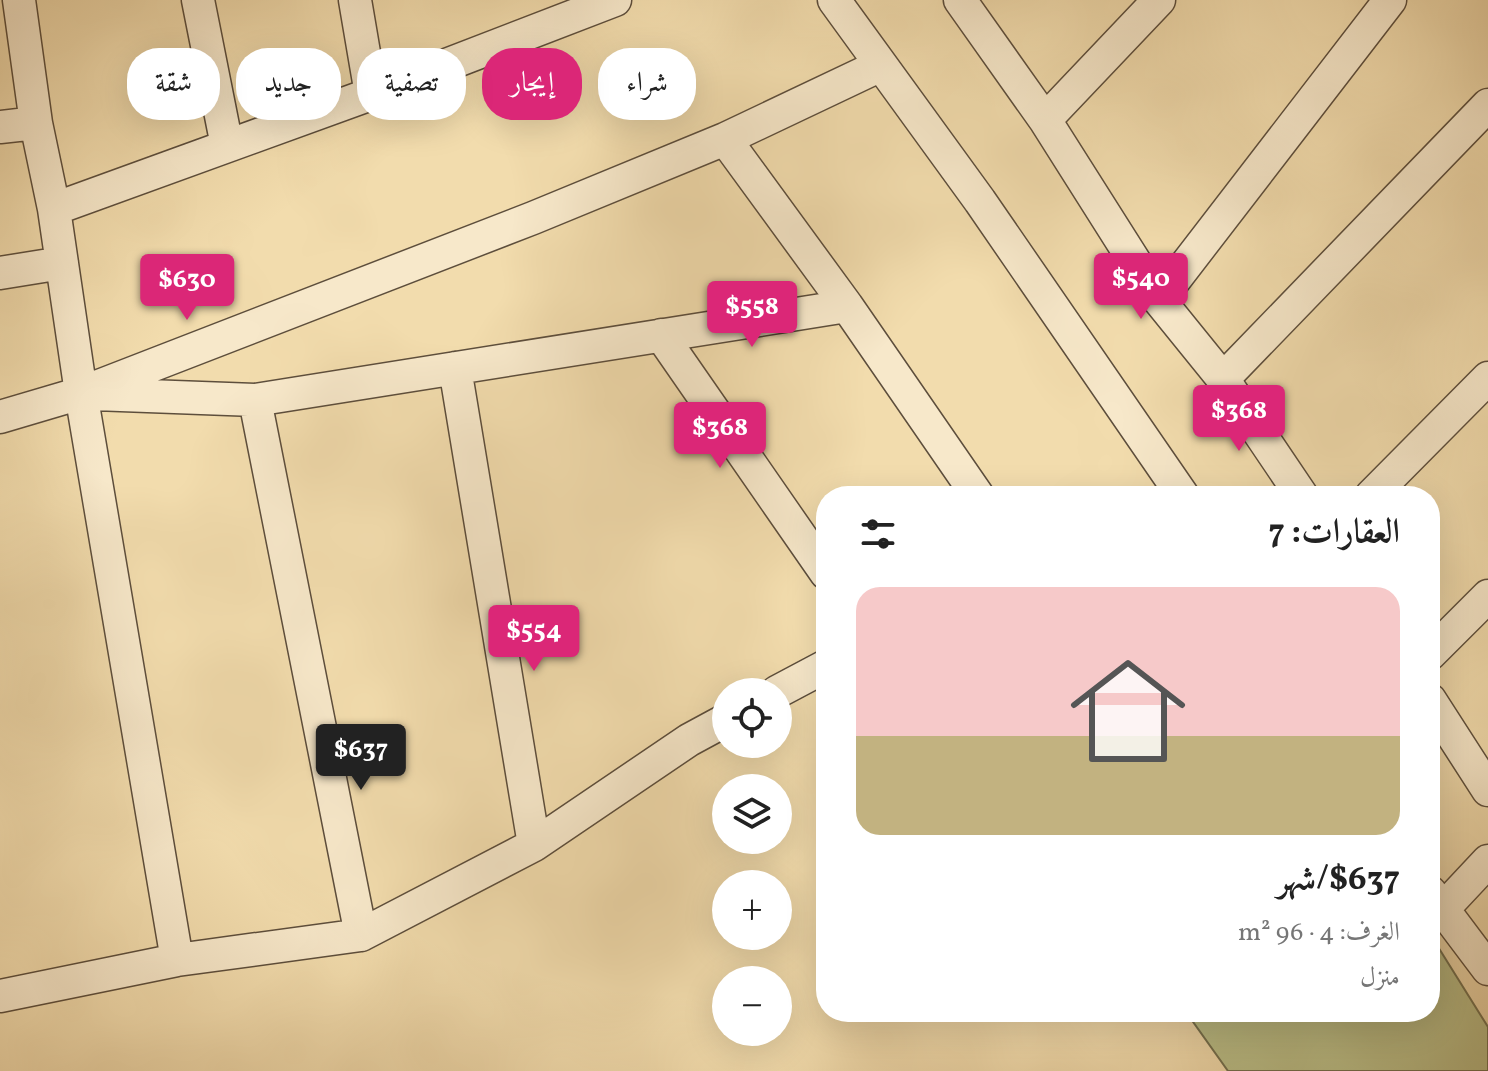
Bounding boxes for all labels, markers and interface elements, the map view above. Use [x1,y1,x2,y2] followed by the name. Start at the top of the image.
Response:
[127,48,220,120] chip: شقة
[236,48,341,120] chip: جديد
[357,48,466,120] chip: تصفية
[482,48,582,120] chip: إيجار
[598,48,696,120] chip: شراء
[1094,253,1188,321] pin: $540
[140,254,234,322] pin: $630
[1112,261,1170,297] text: $540
[158,262,216,298] text: $630
[705,281,799,349] pin: $558
[725,289,779,325] text: $558
[1192,385,1286,453] pin: $368
[1211,393,1267,429] text: $368
[673,402,767,470] pin: $368
[692,410,748,446] text: $368
[1268,510,1400,557] text: العقارات: 7
[856,512,900,556] icon: filters
[487,605,581,673] pin: $554
[506,613,562,649] text: $554
[1056,639,1200,783] icon: home
[712,678,792,1046] map controls
[712,678,792,758] button: locate
[314,724,408,792] pin: $637
[334,732,388,768] text: $637
[712,774,792,854] button: layers
[1277,857,1400,904] text: $637/شهر
[712,870,792,950] button: +
[1238,915,1400,951] text: الغرف: 4 · 96 m²
[1360,960,1400,996] text: منزل
[712,966,792,1046] button: −

